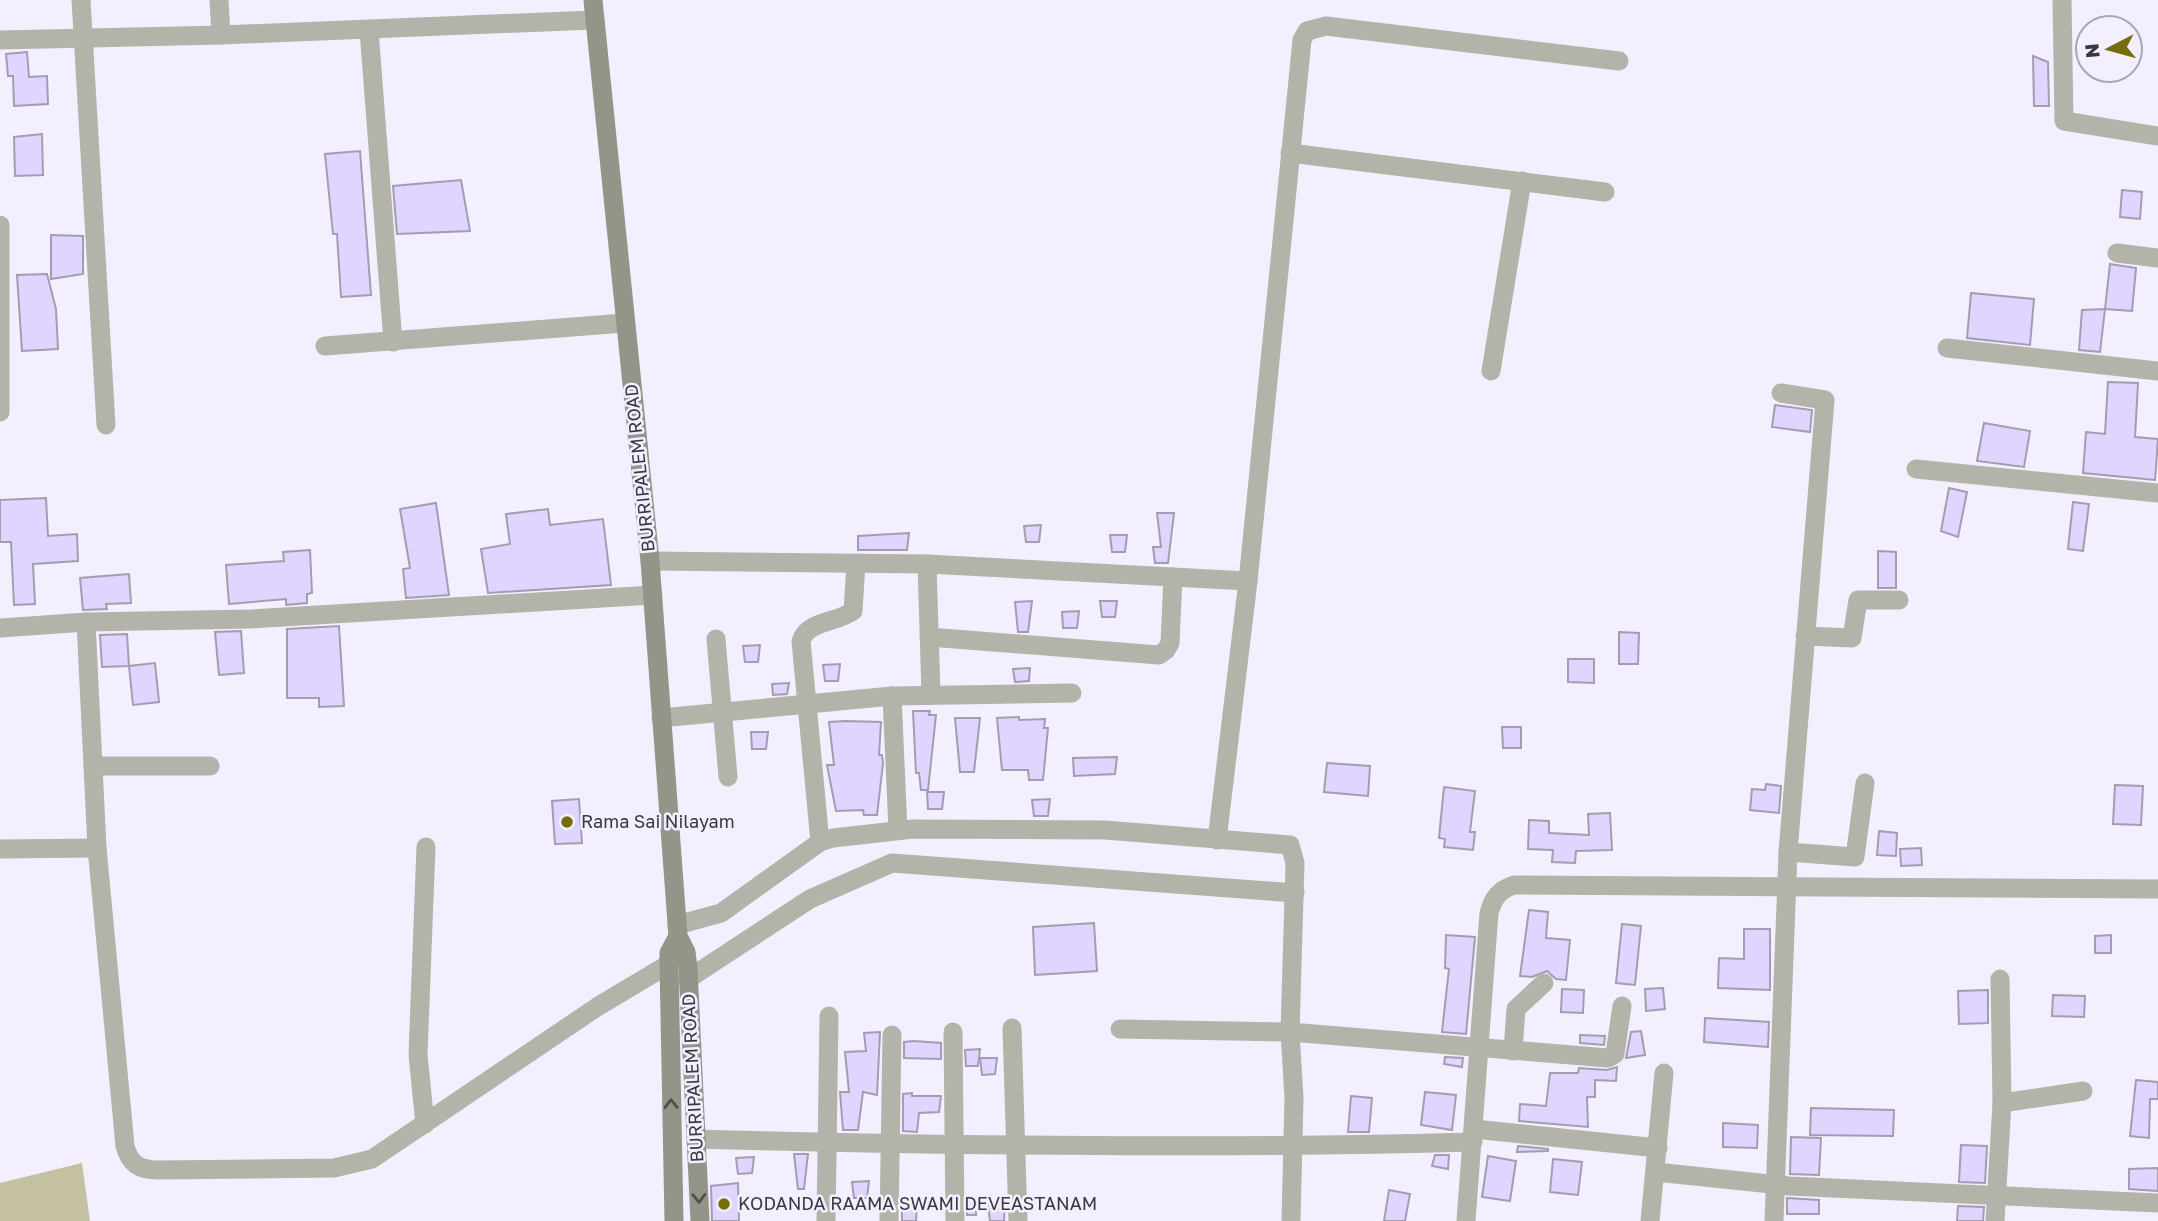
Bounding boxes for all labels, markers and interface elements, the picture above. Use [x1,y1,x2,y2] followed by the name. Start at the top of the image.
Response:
[2074,14,2144,84] north arrow
[2079,42,2104,59] text: N
[619,383,659,553] street label: BURRIPALEM ROAD
[581,810,735,832] place label: Rama Sai Nilayam
[559,814,575,830] marker: Rama Sai Nilayam
[677,993,707,1163] street label: BURRIPALEM ROAD
[664,1098,679,1109] one-way arrow
[738,1192,1097,1214] place label: KODANDA RAAMA SWAMI DEVEASTANAM
[692,1193,707,1204] one-way arrow
[716,1196,732,1212] marker: KODANDA RAAMA SWAMI DEVEASTANAM

